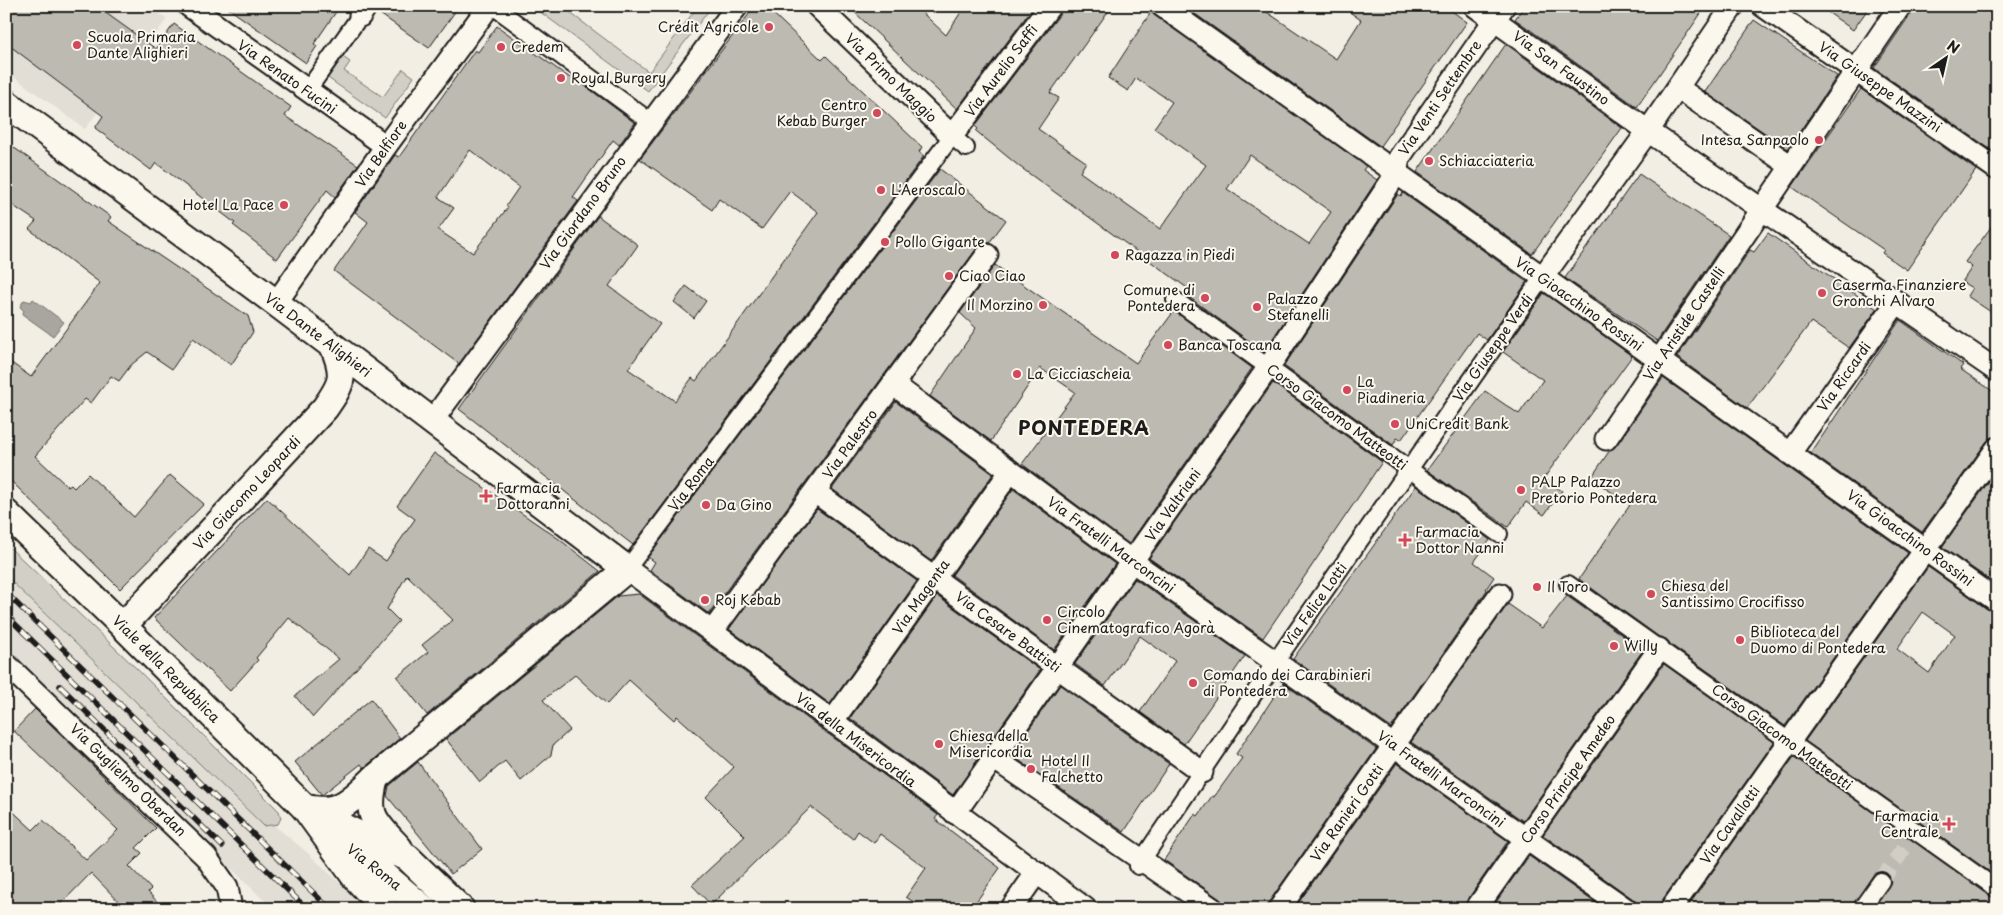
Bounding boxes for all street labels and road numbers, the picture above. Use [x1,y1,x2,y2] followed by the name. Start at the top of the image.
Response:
[959,20,1042,121] street label: Via Aurelio Saffi
[1508,25,1614,110] street label: Via San Faustino
[841,28,942,127] street label: Via Primo Maggio
[233,34,341,119] street label: Via Renato Fucini
[1393,36,1486,160] street label: Via Venti Settembre
[1814,36,1946,137] street label: Via Giuseppe Mazzini
[350,116,412,192] street label: Via Belfiore
[534,151,631,274] street label: Via Giordano Bruno
[1511,251,1648,356] street label: Via Gioacchino Rossini
[1638,263,1730,385] street label: Via Aristide Castelli
[261,287,376,382] street label: Via Dante Alighieri
[1447,289,1538,406] street label: Via Giuseppe Verdi
[1812,337,1876,416] street label: Via Riccardi
[1263,358,1412,475] street label: Corso Giacomo Matteotti
[817,404,882,483] street label: Via Palestro
[188,431,305,554] street label: Via Giacomo Leopardi
[663,451,719,516] street label: Via Roma
[1140,464,1206,545] street label: Via Valtriani
[1842,484,1978,591] street label: Via Gioacchino Rossini
[1043,491,1180,598] street label: Via Fratelli Marconcini
[887,555,954,639] street label: Via Magenta
[1278,558,1352,651] street label: Via Felice Lotti
[951,586,1066,677] street label: Via Cesare Battisti
[108,610,225,727] street label: Viale della Repubblica
[1708,678,1857,795] street label: Corso Giacomo Matteotti
[792,687,921,792] street label: Via della Misericordia
[1515,710,1620,848] street label: Corso Principe Amedeo
[65,718,191,841] street label: Via Guglielmo Oberdan
[1373,725,1510,832] street label: Via Fratelli Marconcini
[1305,759,1388,866] street label: Via Ranieri Gotti
[1695,781,1765,868] street label: Via Cavallotti
[342,838,407,895] street label: Via Roma

